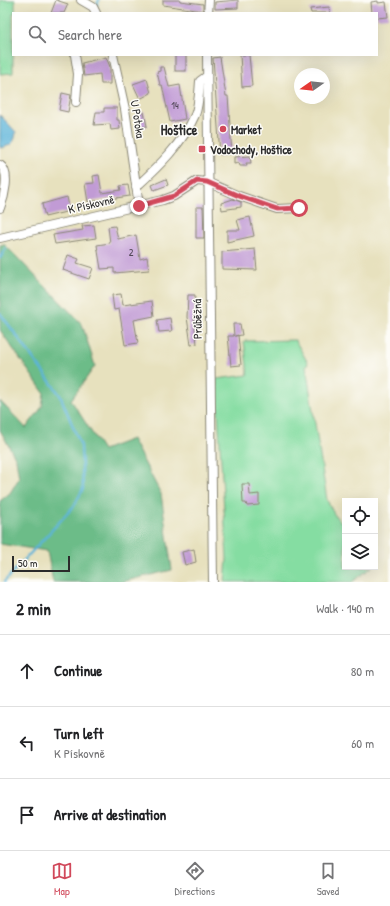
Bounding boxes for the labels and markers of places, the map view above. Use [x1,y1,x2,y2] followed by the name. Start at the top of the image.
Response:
[231,121,262,138] place label: Market
[218,124,228,134] marker: Market
[210,141,292,159] place label: Vodochody, Hoštice
[197,144,207,154] marker: Vodochody, Hoštice

